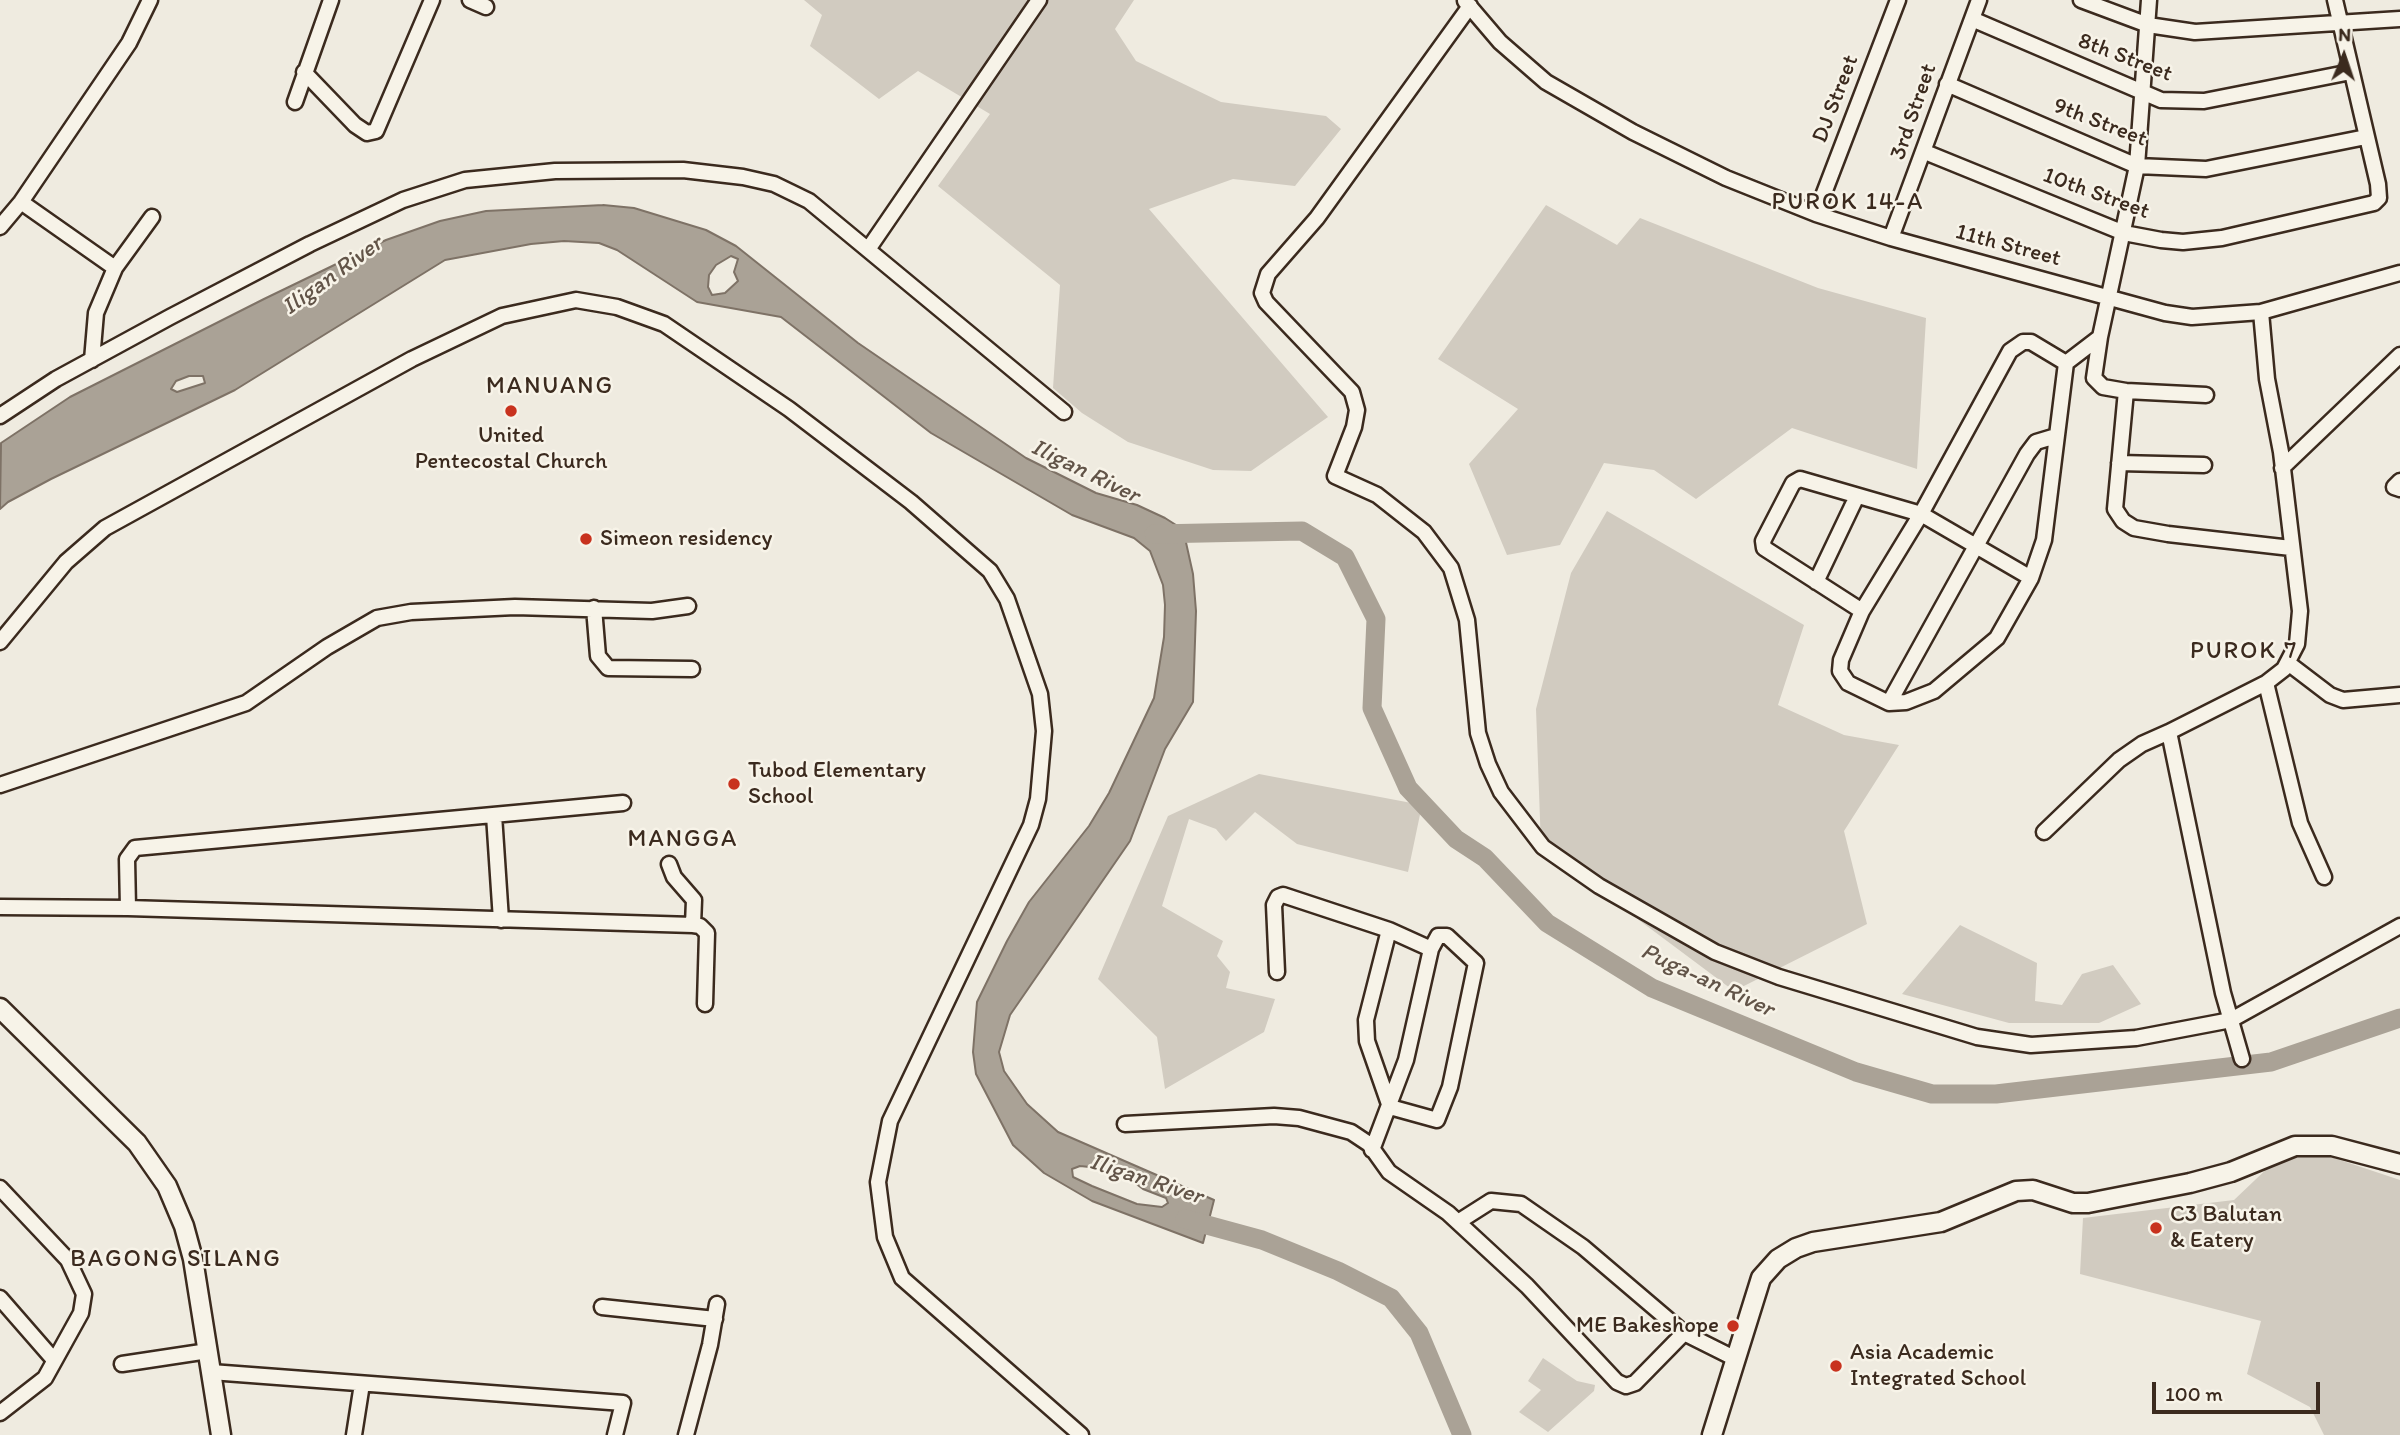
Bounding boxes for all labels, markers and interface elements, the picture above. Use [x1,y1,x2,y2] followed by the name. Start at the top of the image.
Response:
[2309,21,2379,91] north arrow
[2338,23,2352,46] text: N
[2074,27,2176,89] street label: 8th Street
[1807,51,1865,147] street label: DJ Street
[1885,60,1943,164] street label: 3rd Street
[2049,92,2151,154] street label: 9th Street
[2039,162,2153,226] street label: 10th Street
[1773,189,1923,217] district label: PUROK 14-A
[1952,219,2064,273] street label: 11th Street
[277,230,389,322] water label: Iligan River
[487,373,613,401] district label: MANUANG
[503,403,519,419] marker: United Pentecostal Church
[415,422,607,476] place label: United Pentecostal Church
[1026,433,1144,511] water label: Iligan River
[600,525,772,553] place label: Simeon residency
[578,531,594,547] marker: Simeon residency
[2191,638,2297,666] district label: PUROK 7
[748,757,926,811] place label: Tubod Elementary School
[726,776,742,792] marker: Tubod Elementary School
[628,826,738,854] district label: MANGGA
[1636,938,1778,1024] water label: Puga-an River
[1086,1148,1206,1212] water label: Iligan River
[2170,1201,2282,1255] place label: C3 Balutan & Eatery
[2148,1220,2164,1236] marker: C3 Balutan & Eatery
[72,1246,280,1274] district label: BAGONG SILANG
[1576,1312,1719,1340] place label: ME Bakeshope
[1725,1318,1741,1334] marker: ME Bakeshope
[1850,1339,2026,1393] place label: Asia Academic Integrated School
[1828,1358,1844,1374] marker: Asia Academic Integrated School
[2155,1368,2323,1412] scale bar
[2165,1381,2223,1406] text: 100 m

